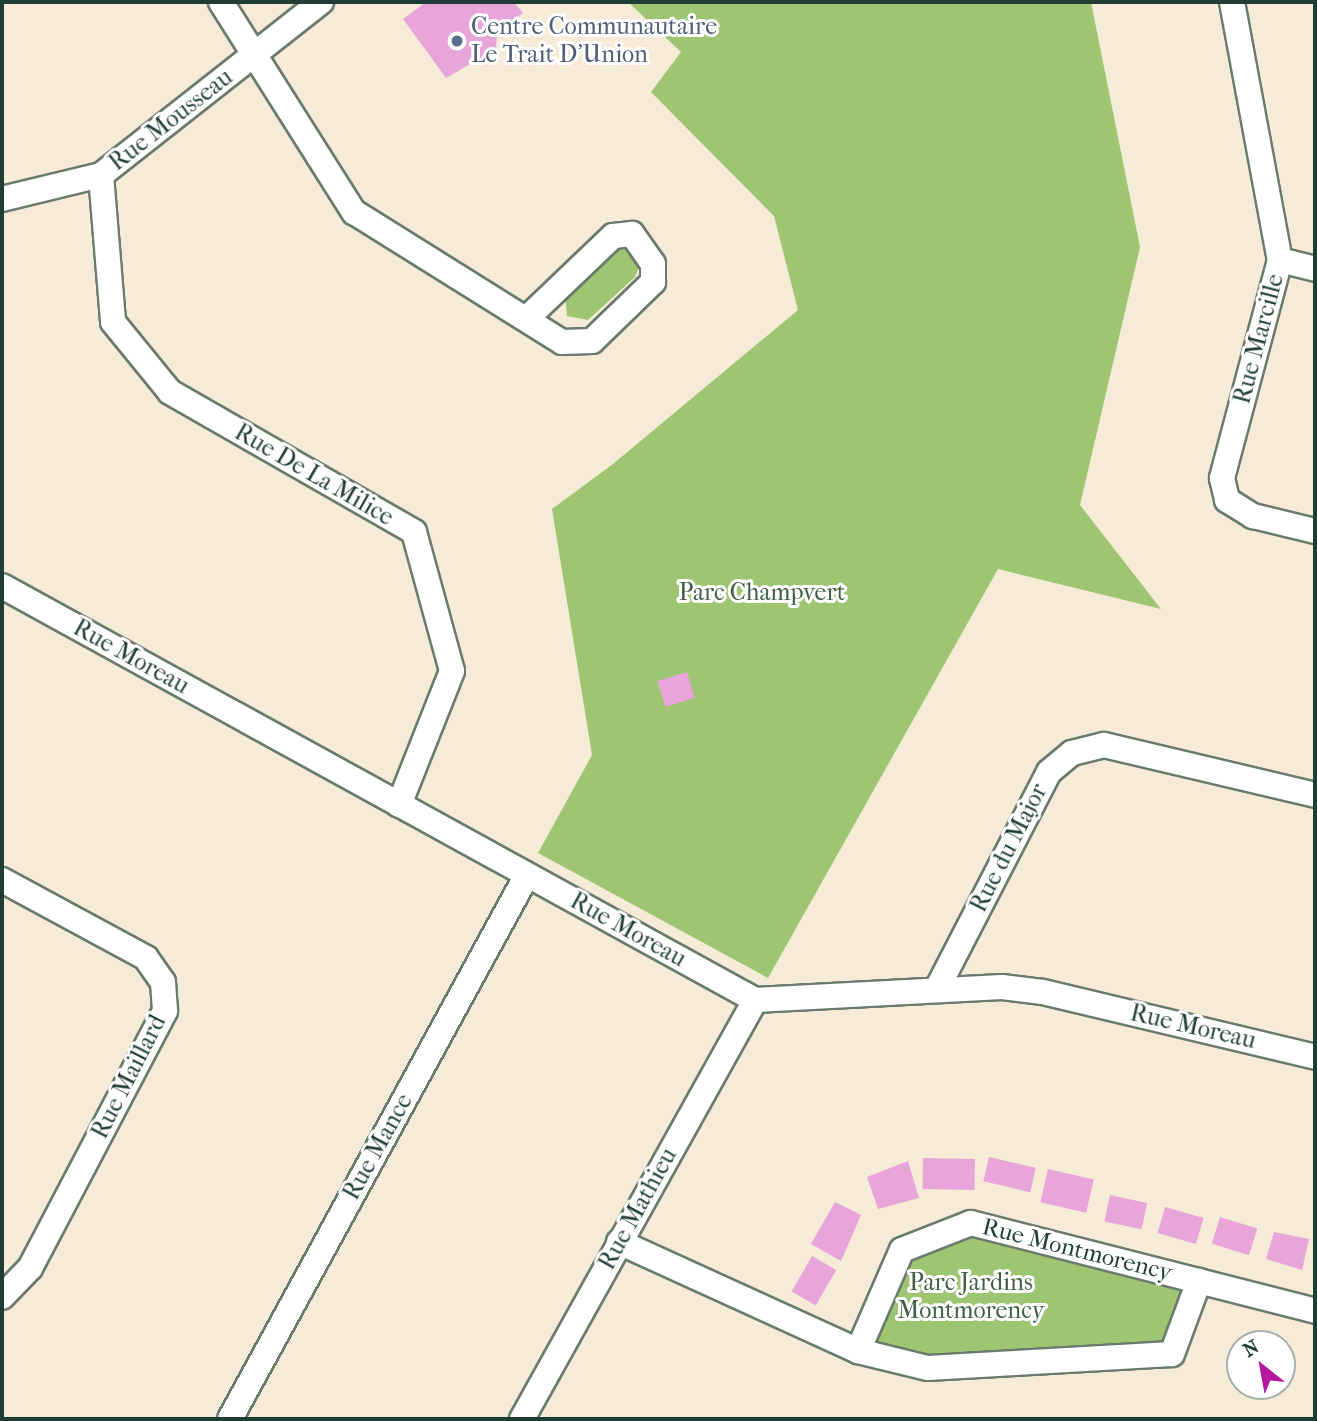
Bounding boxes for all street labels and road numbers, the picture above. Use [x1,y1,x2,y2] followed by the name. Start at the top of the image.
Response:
[103,63,239,177] street label: Rue Mousseau
[1228,271,1290,407] street label: Rue Marcille
[229,418,399,532] street label: Rue De La Milice
[68,613,194,701] street label: Rue Moreau
[964,779,1054,917] street label: Rue du Major
[565,886,691,974] street label: Rue Moreau
[1128,999,1258,1055] street label: Rue Moreau
[86,1010,172,1144] street label: Rue Maillard
[337,1089,419,1205] street label: Rue Mance
[593,1143,683,1275] street label: Rue Mathieu
[979,1213,1175,1287] street label: Rue Montmorency

